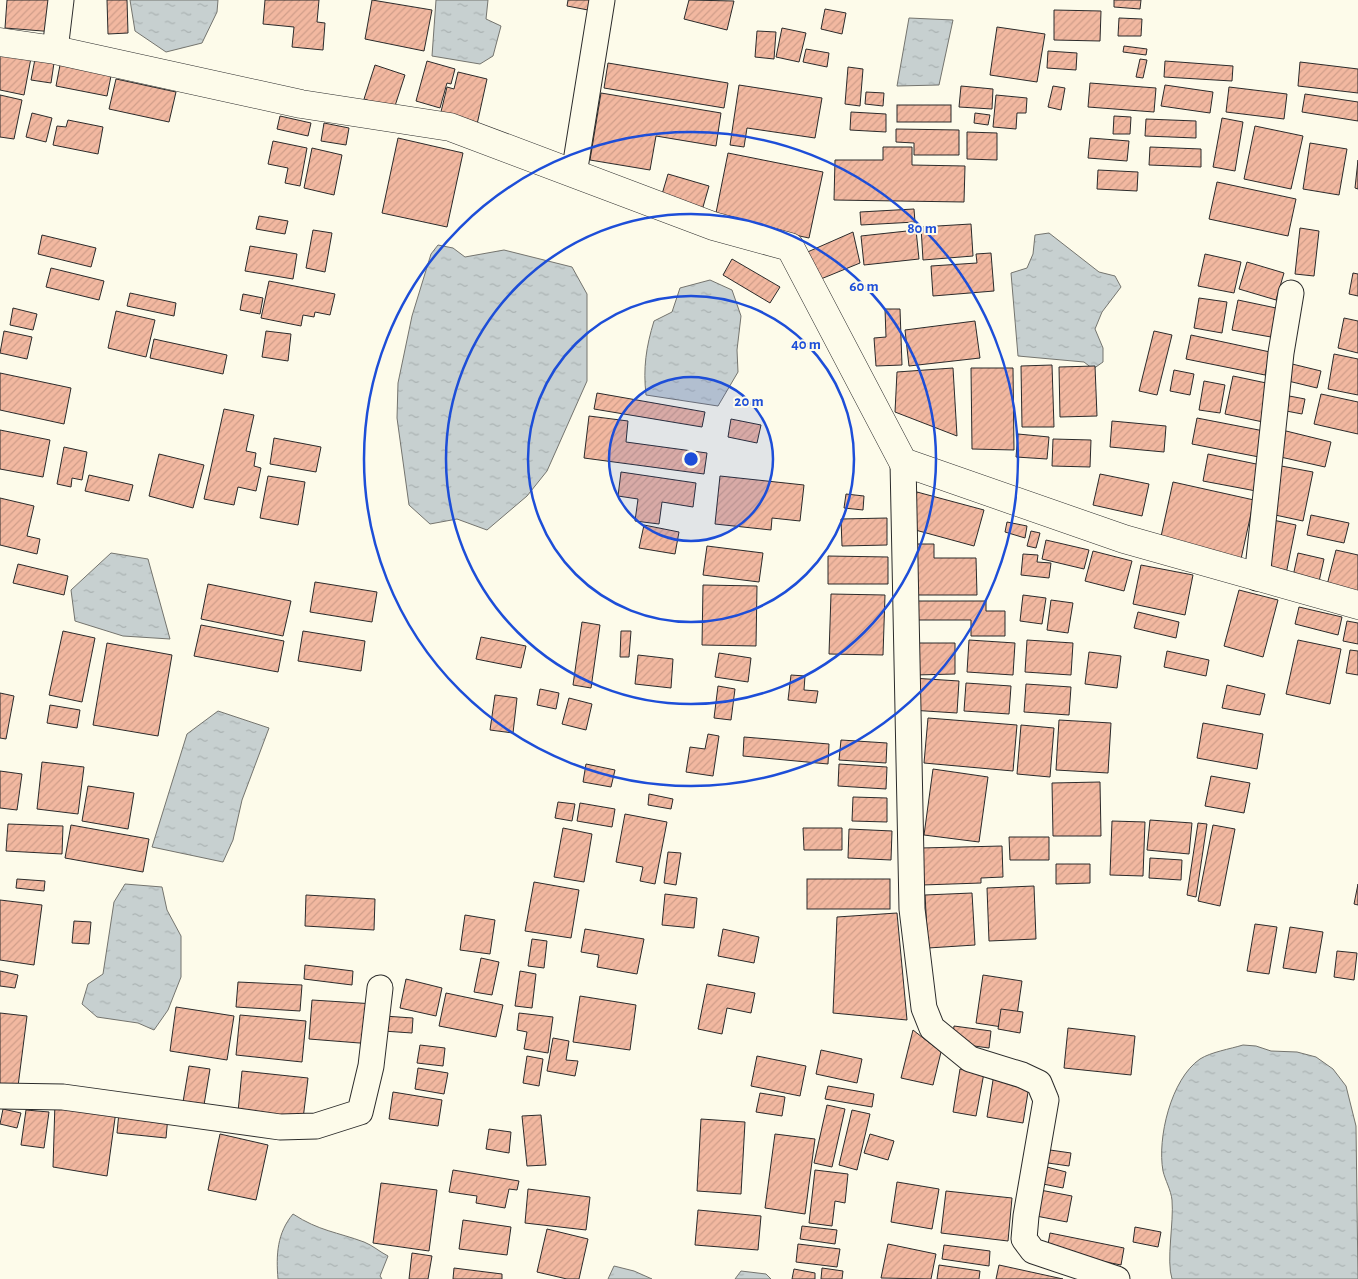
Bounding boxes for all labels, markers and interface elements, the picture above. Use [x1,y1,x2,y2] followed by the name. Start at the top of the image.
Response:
[907,221,937,236] text: 80 m
[849,279,879,294] text: 60 m
[791,337,821,352] text: 40 m
[734,394,764,409] text: 20 m
[682,450,700,468] centre of rings

